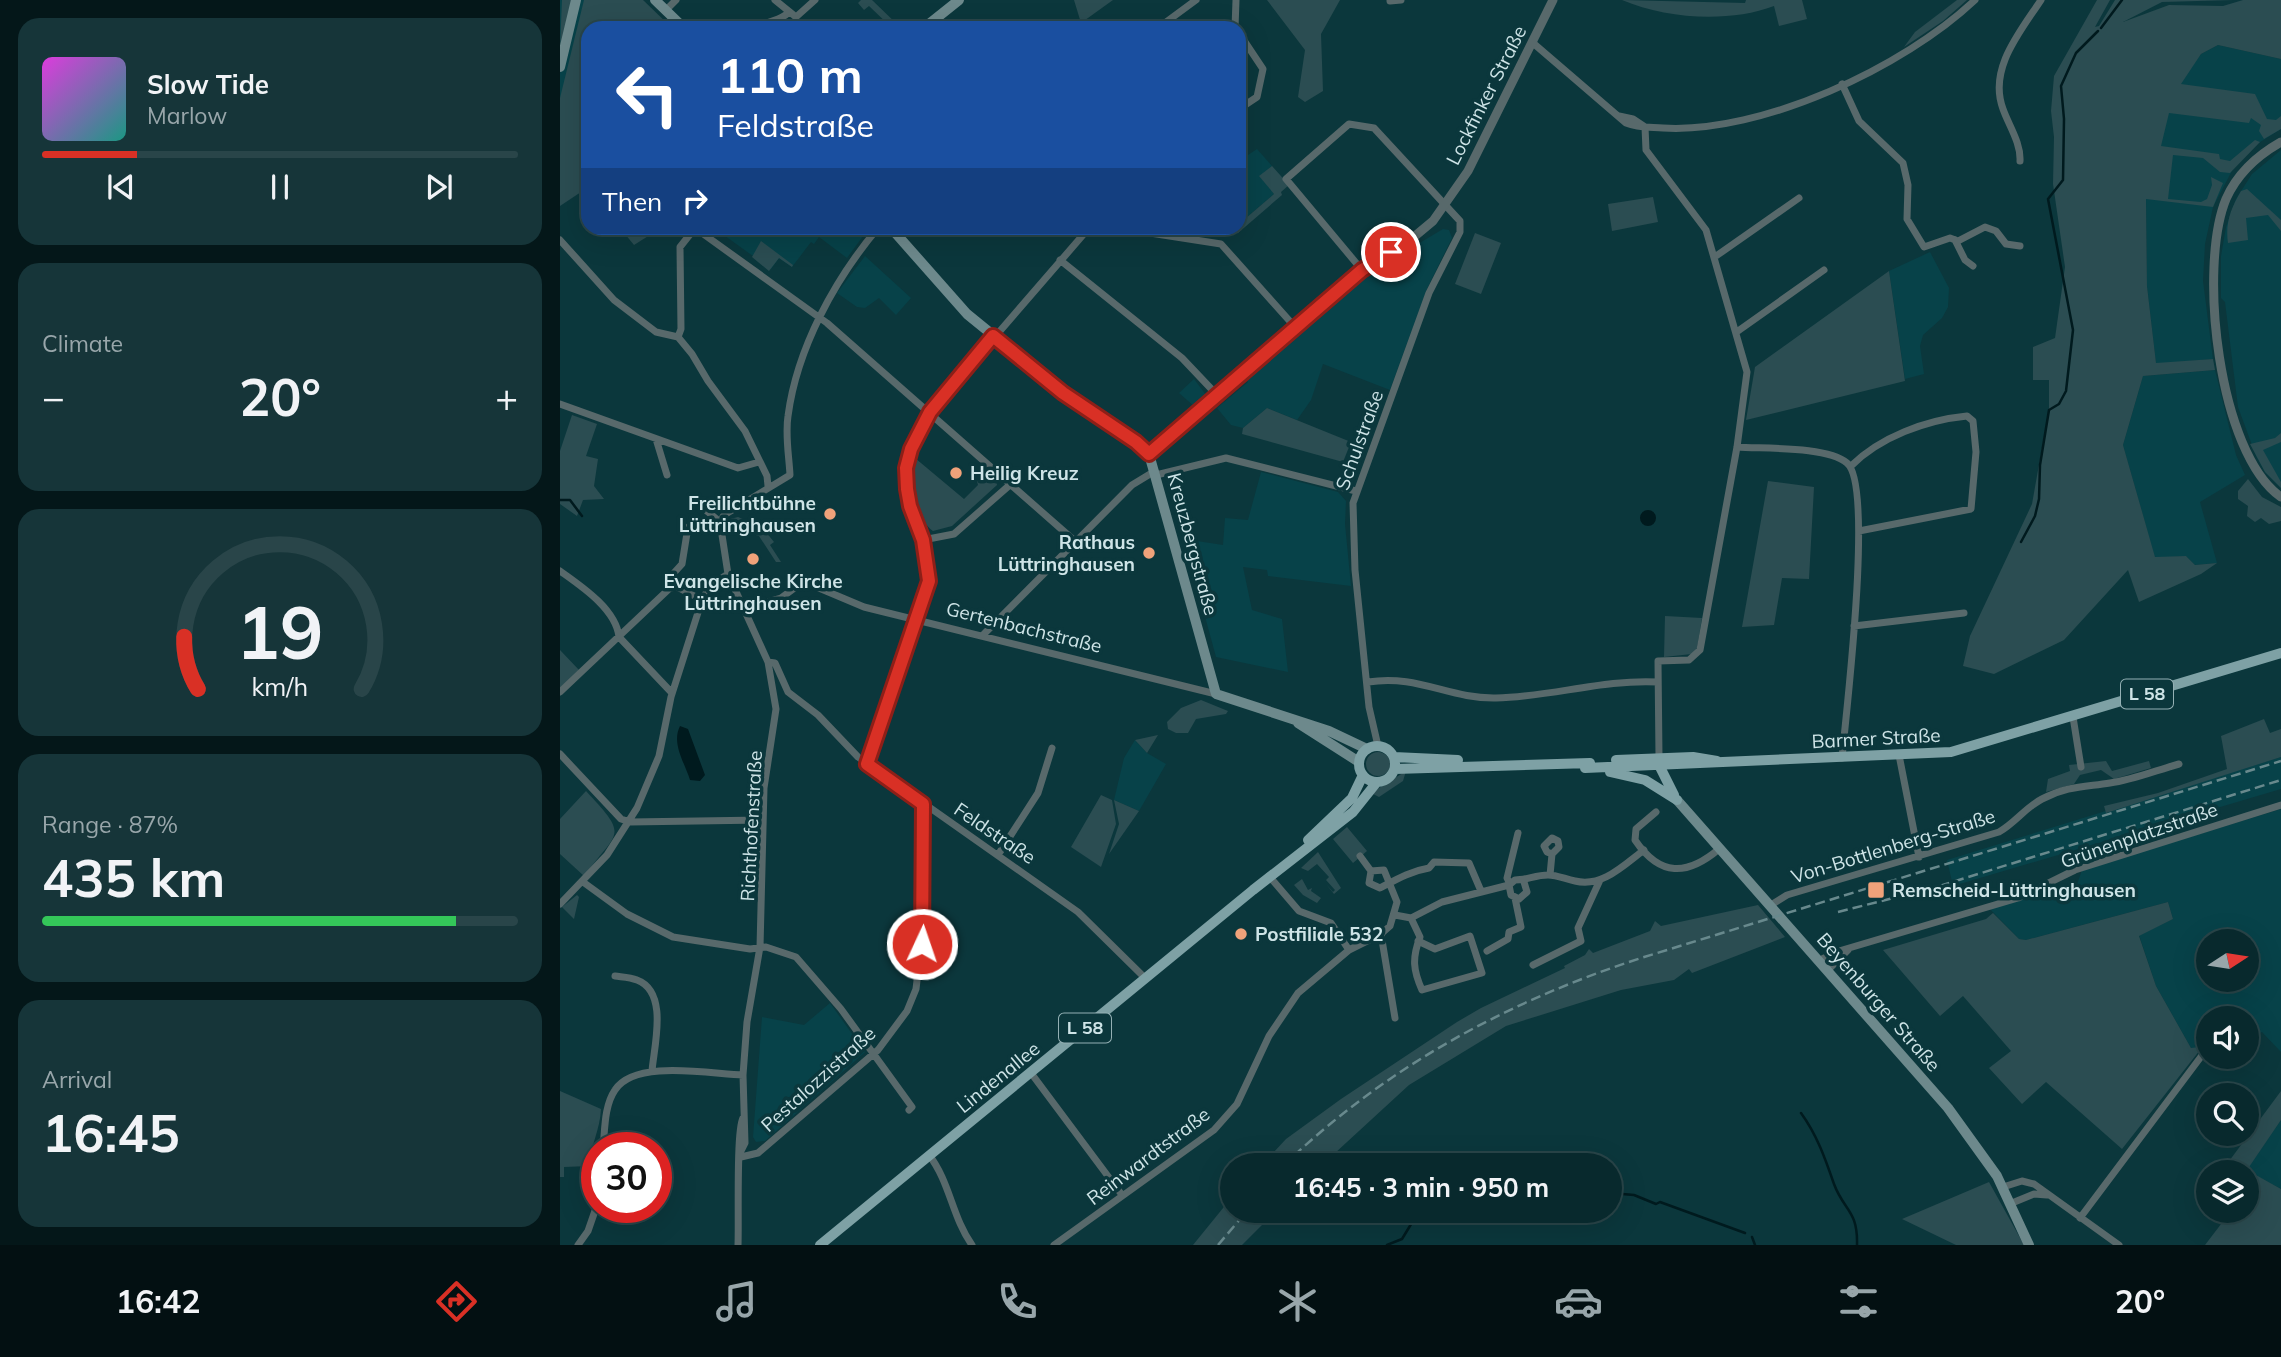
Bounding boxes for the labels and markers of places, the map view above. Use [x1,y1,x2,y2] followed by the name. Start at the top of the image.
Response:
[1361,222,1421,282] pin
[970,461,1079,485] place label: Heilig Kreuz
[948,465,964,481] marker: Heilig Kreuz
[679,491,816,537] place label: Freilichtbühne Lüttringhausen
[822,506,838,522] marker: Freilichtbühne Lüttringhausen
[998,530,1135,576] place label: Rathaus Lüttringhausen
[1141,545,1157,561] marker: Rathaus Lüttringhausen
[745,551,761,567] marker: Evangelische Kirche Lüttringhausen
[663,569,843,615] place label: Evangelische Kirche Lüttringhausen
[1892,878,2136,902] place label: Remscheid-Lüttringhausen
[1866,880,1886,900] marker: Remscheid-Lüttringhausen
[1255,922,1383,946] place label: Postfiliale 532
[1233,926,1249,942] marker: Postfiliale 532

